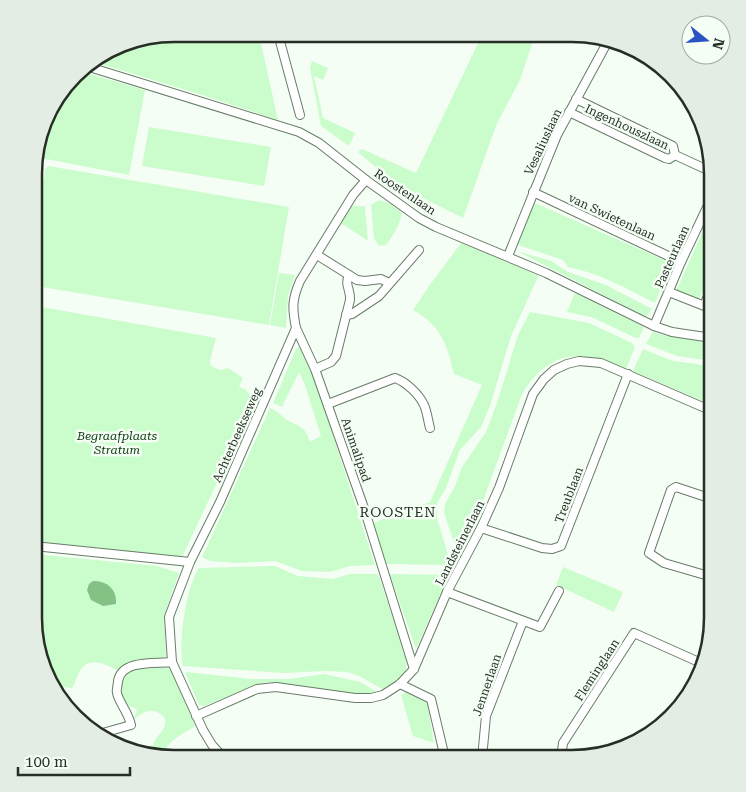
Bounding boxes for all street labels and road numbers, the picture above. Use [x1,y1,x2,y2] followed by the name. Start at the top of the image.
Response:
[583,101,671,153] street label: Ingenhouszlaan
[522,106,565,177] street label: Vesaliuslaan
[371,166,439,218] street label: Roostenlaan
[566,191,658,243] street label: van Swietenlaan
[652,223,692,291] street label: Pasteurlaan
[210,385,264,485] street label: Achterbeekseweg
[339,416,374,484] street label: Animalipad
[552,465,586,525] street label: Treublaan
[433,498,488,588] street label: Landsteinerlaan
[572,636,622,704] street label: Fleminglaan
[470,652,504,718] street label: Jennerlaan

